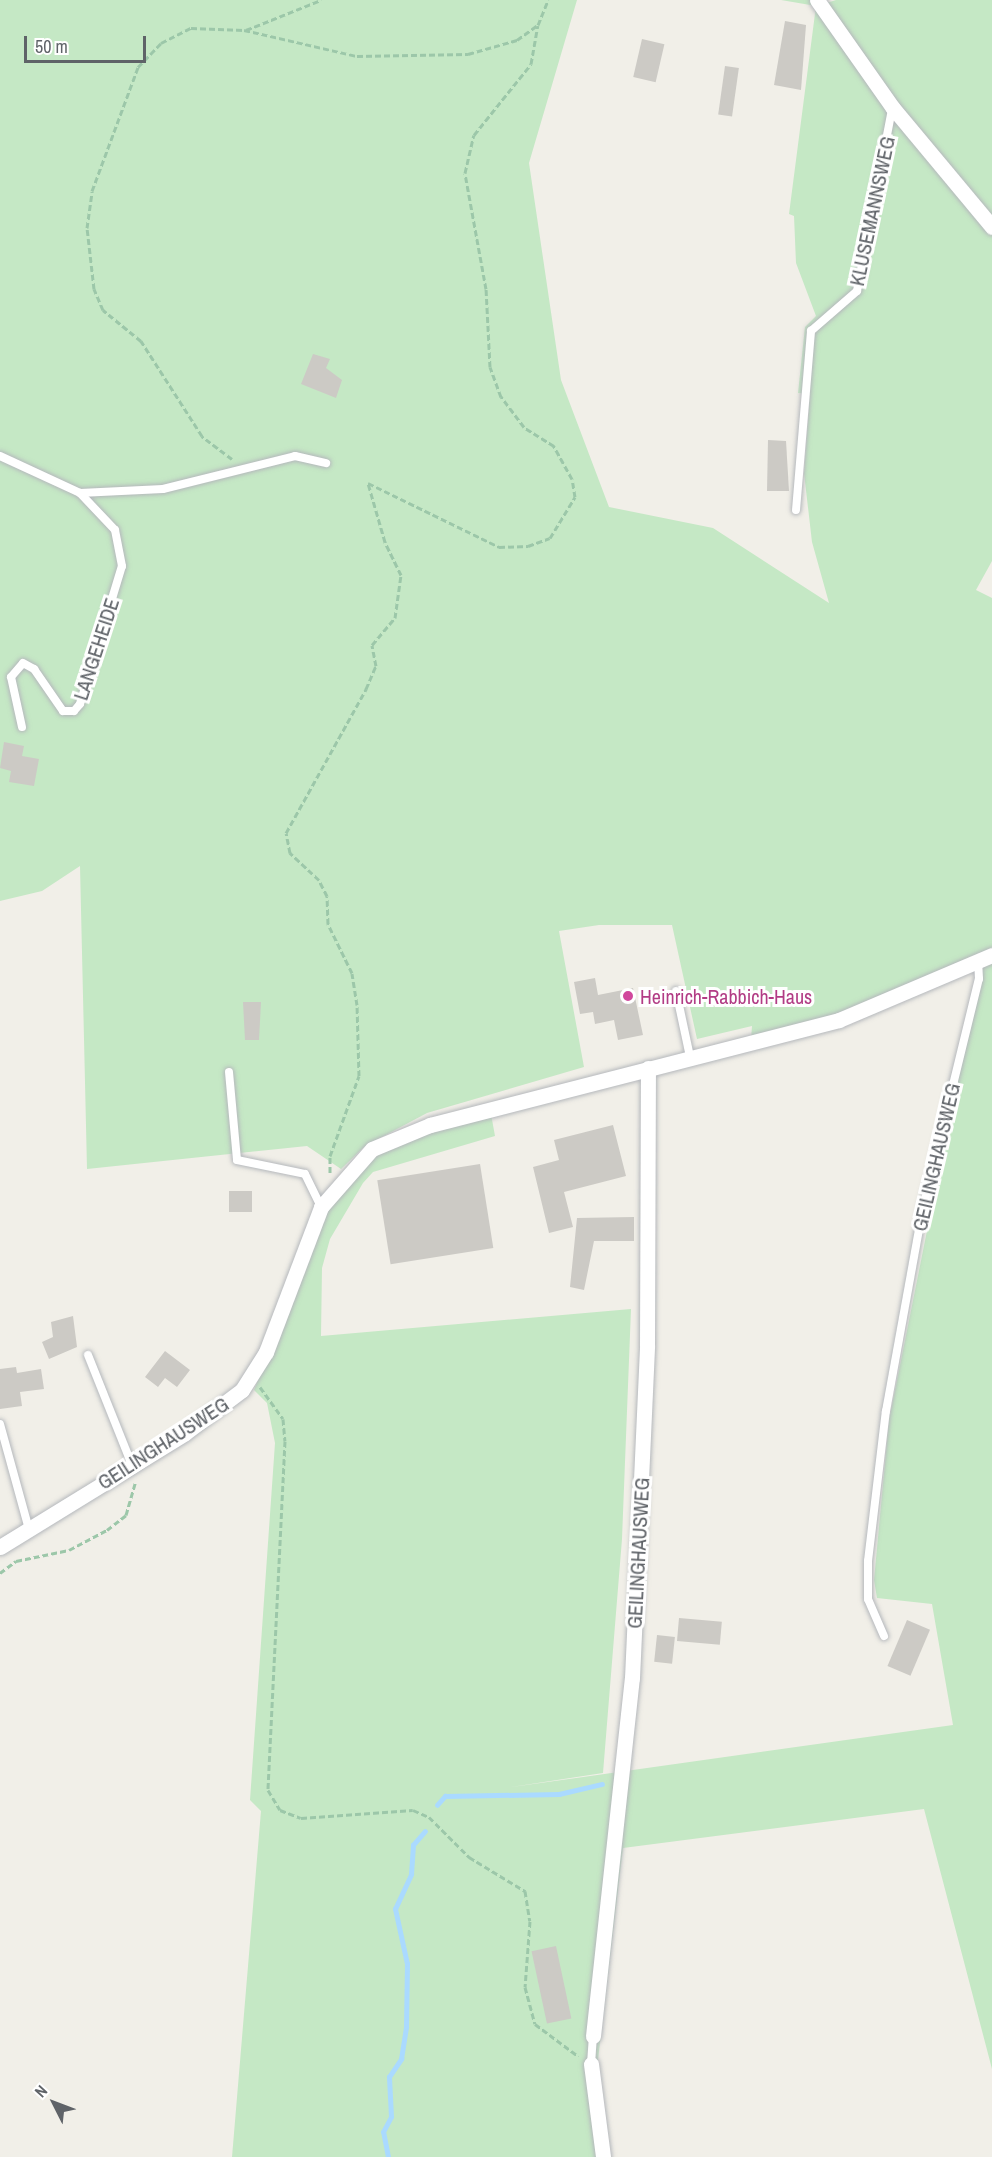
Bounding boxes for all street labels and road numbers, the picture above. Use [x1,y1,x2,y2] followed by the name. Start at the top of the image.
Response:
[844,134,900,288] street label: KLUSEMANNSWEG
[68,595,124,703] street label: LANGEHEIDE
[907,1081,965,1233] street label: GEILINGHAUSWEG
[93,1392,233,1494] street label: GEILINGHAUSWEG
[622,1477,654,1629] street label: GEILINGHAUSWEG

